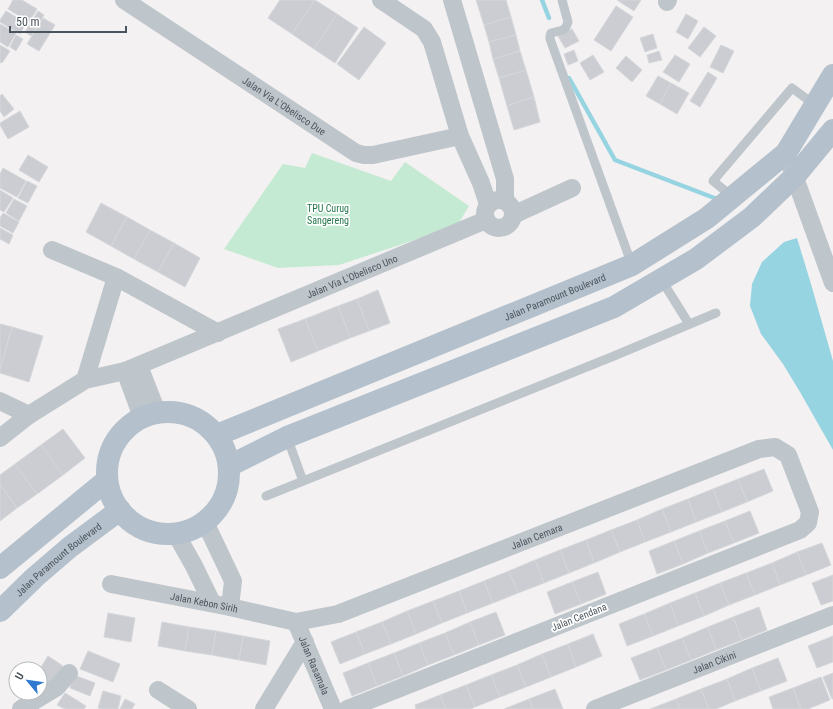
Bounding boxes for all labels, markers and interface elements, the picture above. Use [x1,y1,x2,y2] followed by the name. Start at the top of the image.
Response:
[10,8,126,34] scale bar
[16,15,40,29] text: 50 m
[241,74,328,137] street label: Jalan Via L'Obelisco Due
[307,203,349,226] park label: TPU Curug Sangereng
[305,252,399,300] street label: Jalan Via L'Obelisco Uno
[502,271,607,322] street label: Jalan Paramount Boulevard
[13,520,103,598] street label: Jalan Paramount Boulevard
[509,521,564,551] street label: Jalan Cemara
[170,590,239,614] street label: Jalan Kebon Sirih
[550,601,608,633] street label: Jalan Cendana
[297,634,332,696] street label: Jalan Rasamala
[691,648,737,676] street label: Jalan Cikini
[8,661,48,701] north arrow
[12,670,27,682] text: U

